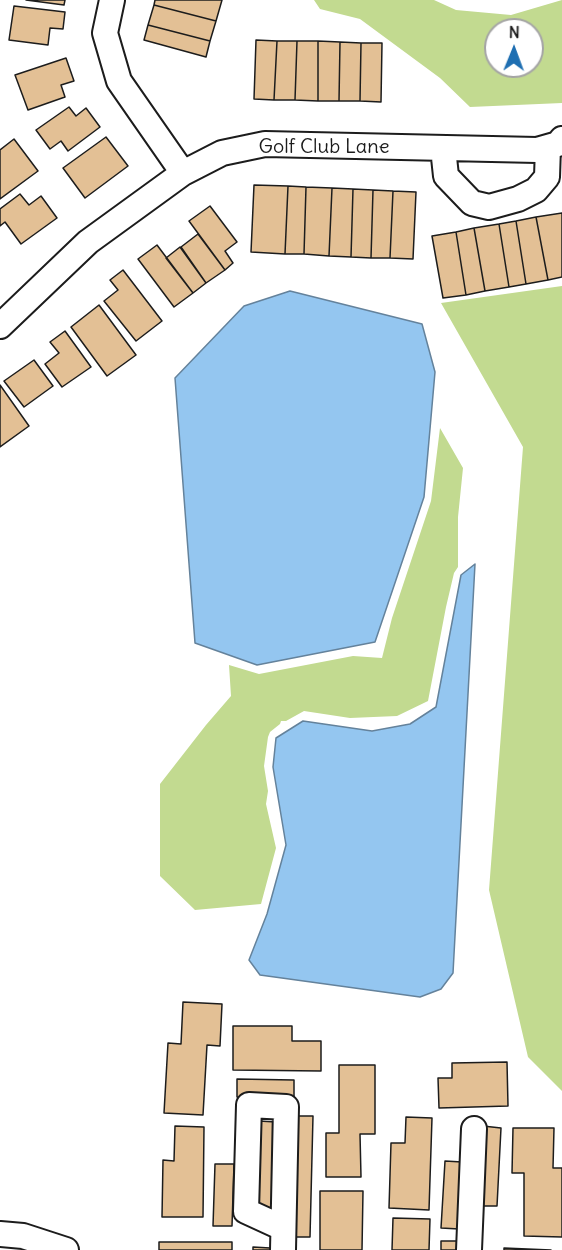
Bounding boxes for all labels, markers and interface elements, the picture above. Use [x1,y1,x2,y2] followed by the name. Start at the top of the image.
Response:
[484,18,544,78] north arrow
[509,22,520,42] text: N
[258,135,390,159] street label: Golf Club Lane

